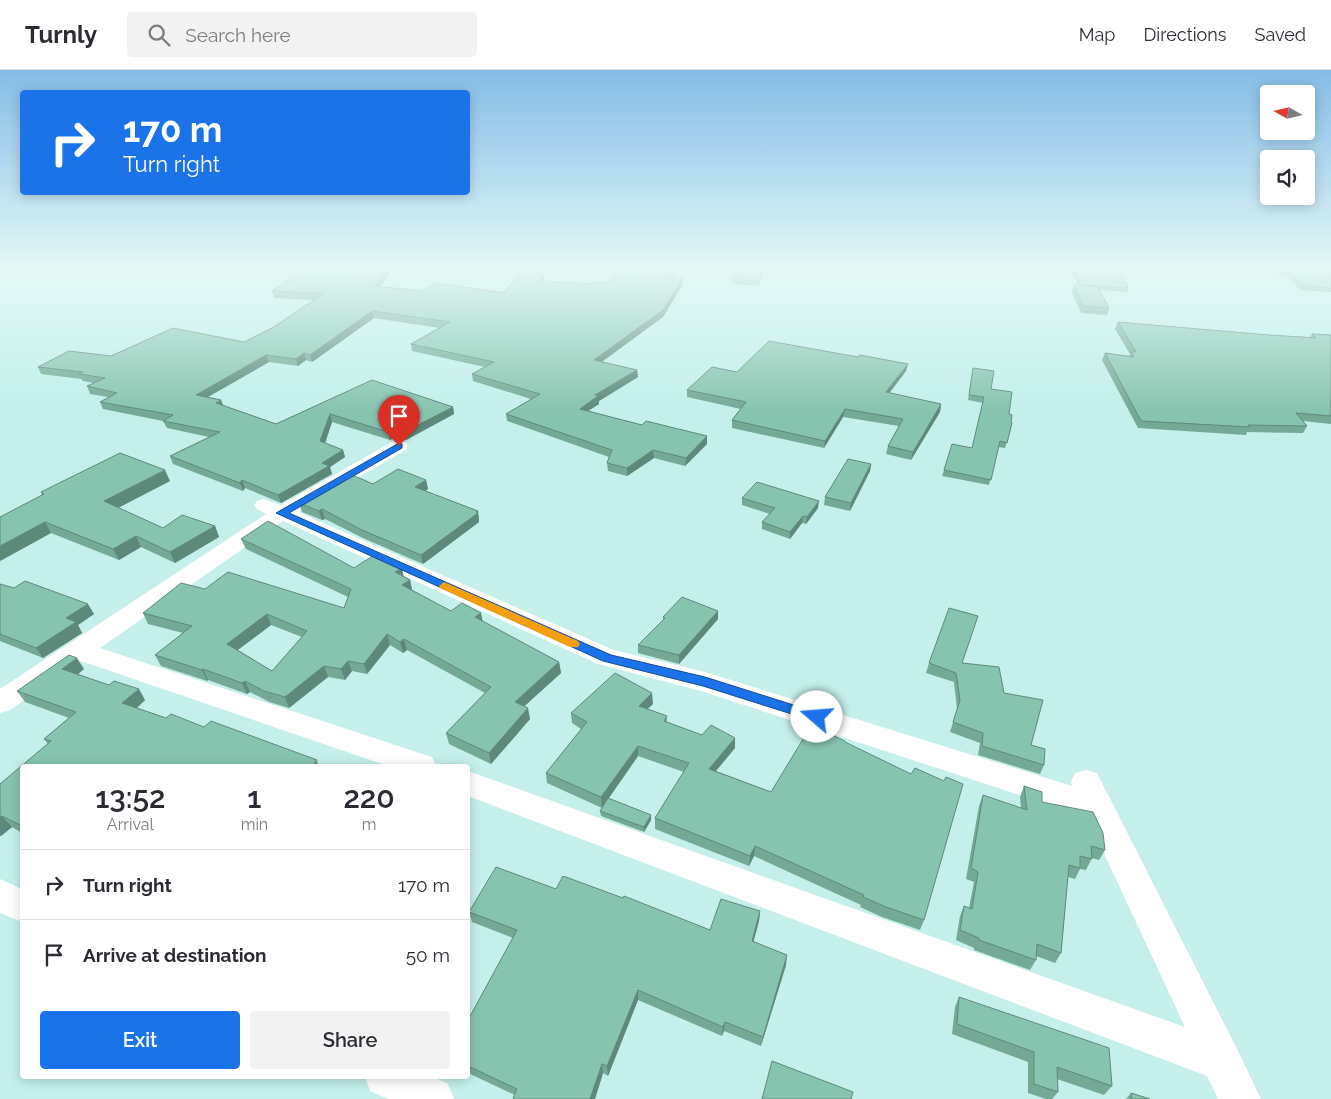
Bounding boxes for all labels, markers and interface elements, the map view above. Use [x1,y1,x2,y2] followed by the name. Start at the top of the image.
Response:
[127,12,477,57] search box
[25,20,97,49] text: Turnly
[145,21,173,49] icon: search
[185,24,291,46] text: Search here
[1079,24,1115,45] text: Map
[1143,24,1227,45] text: Directions
[1255,24,1306,45] text: Saved
[1260,85,1315,140] north arrow
[1260,85,1315,205] map controls
[123,109,222,150] text: 170 m
[40,110,105,175] icon: right
[1260,150,1315,205] button: sound
[123,151,220,177] text: Turn right
[378,395,420,446] pin
[385,402,413,430] icon: arrive
[790,690,842,742] position arrow
[95,780,165,815] text: 13:52
[247,780,262,815] text: 1
[343,780,395,815] text: 220
[107,815,154,834] text: Arrival
[241,815,268,834] text: min
[362,815,376,834] text: m
[40,871,68,899] icon: right
[83,874,172,896] text: Turn right
[398,874,450,896] text: 170 m
[40,941,68,969] icon: arrive
[83,944,267,966] text: Arrive at destination
[406,944,450,966] text: 50 m
[40,1011,240,1069] button: Exit
[250,1011,450,1069] button: Share

